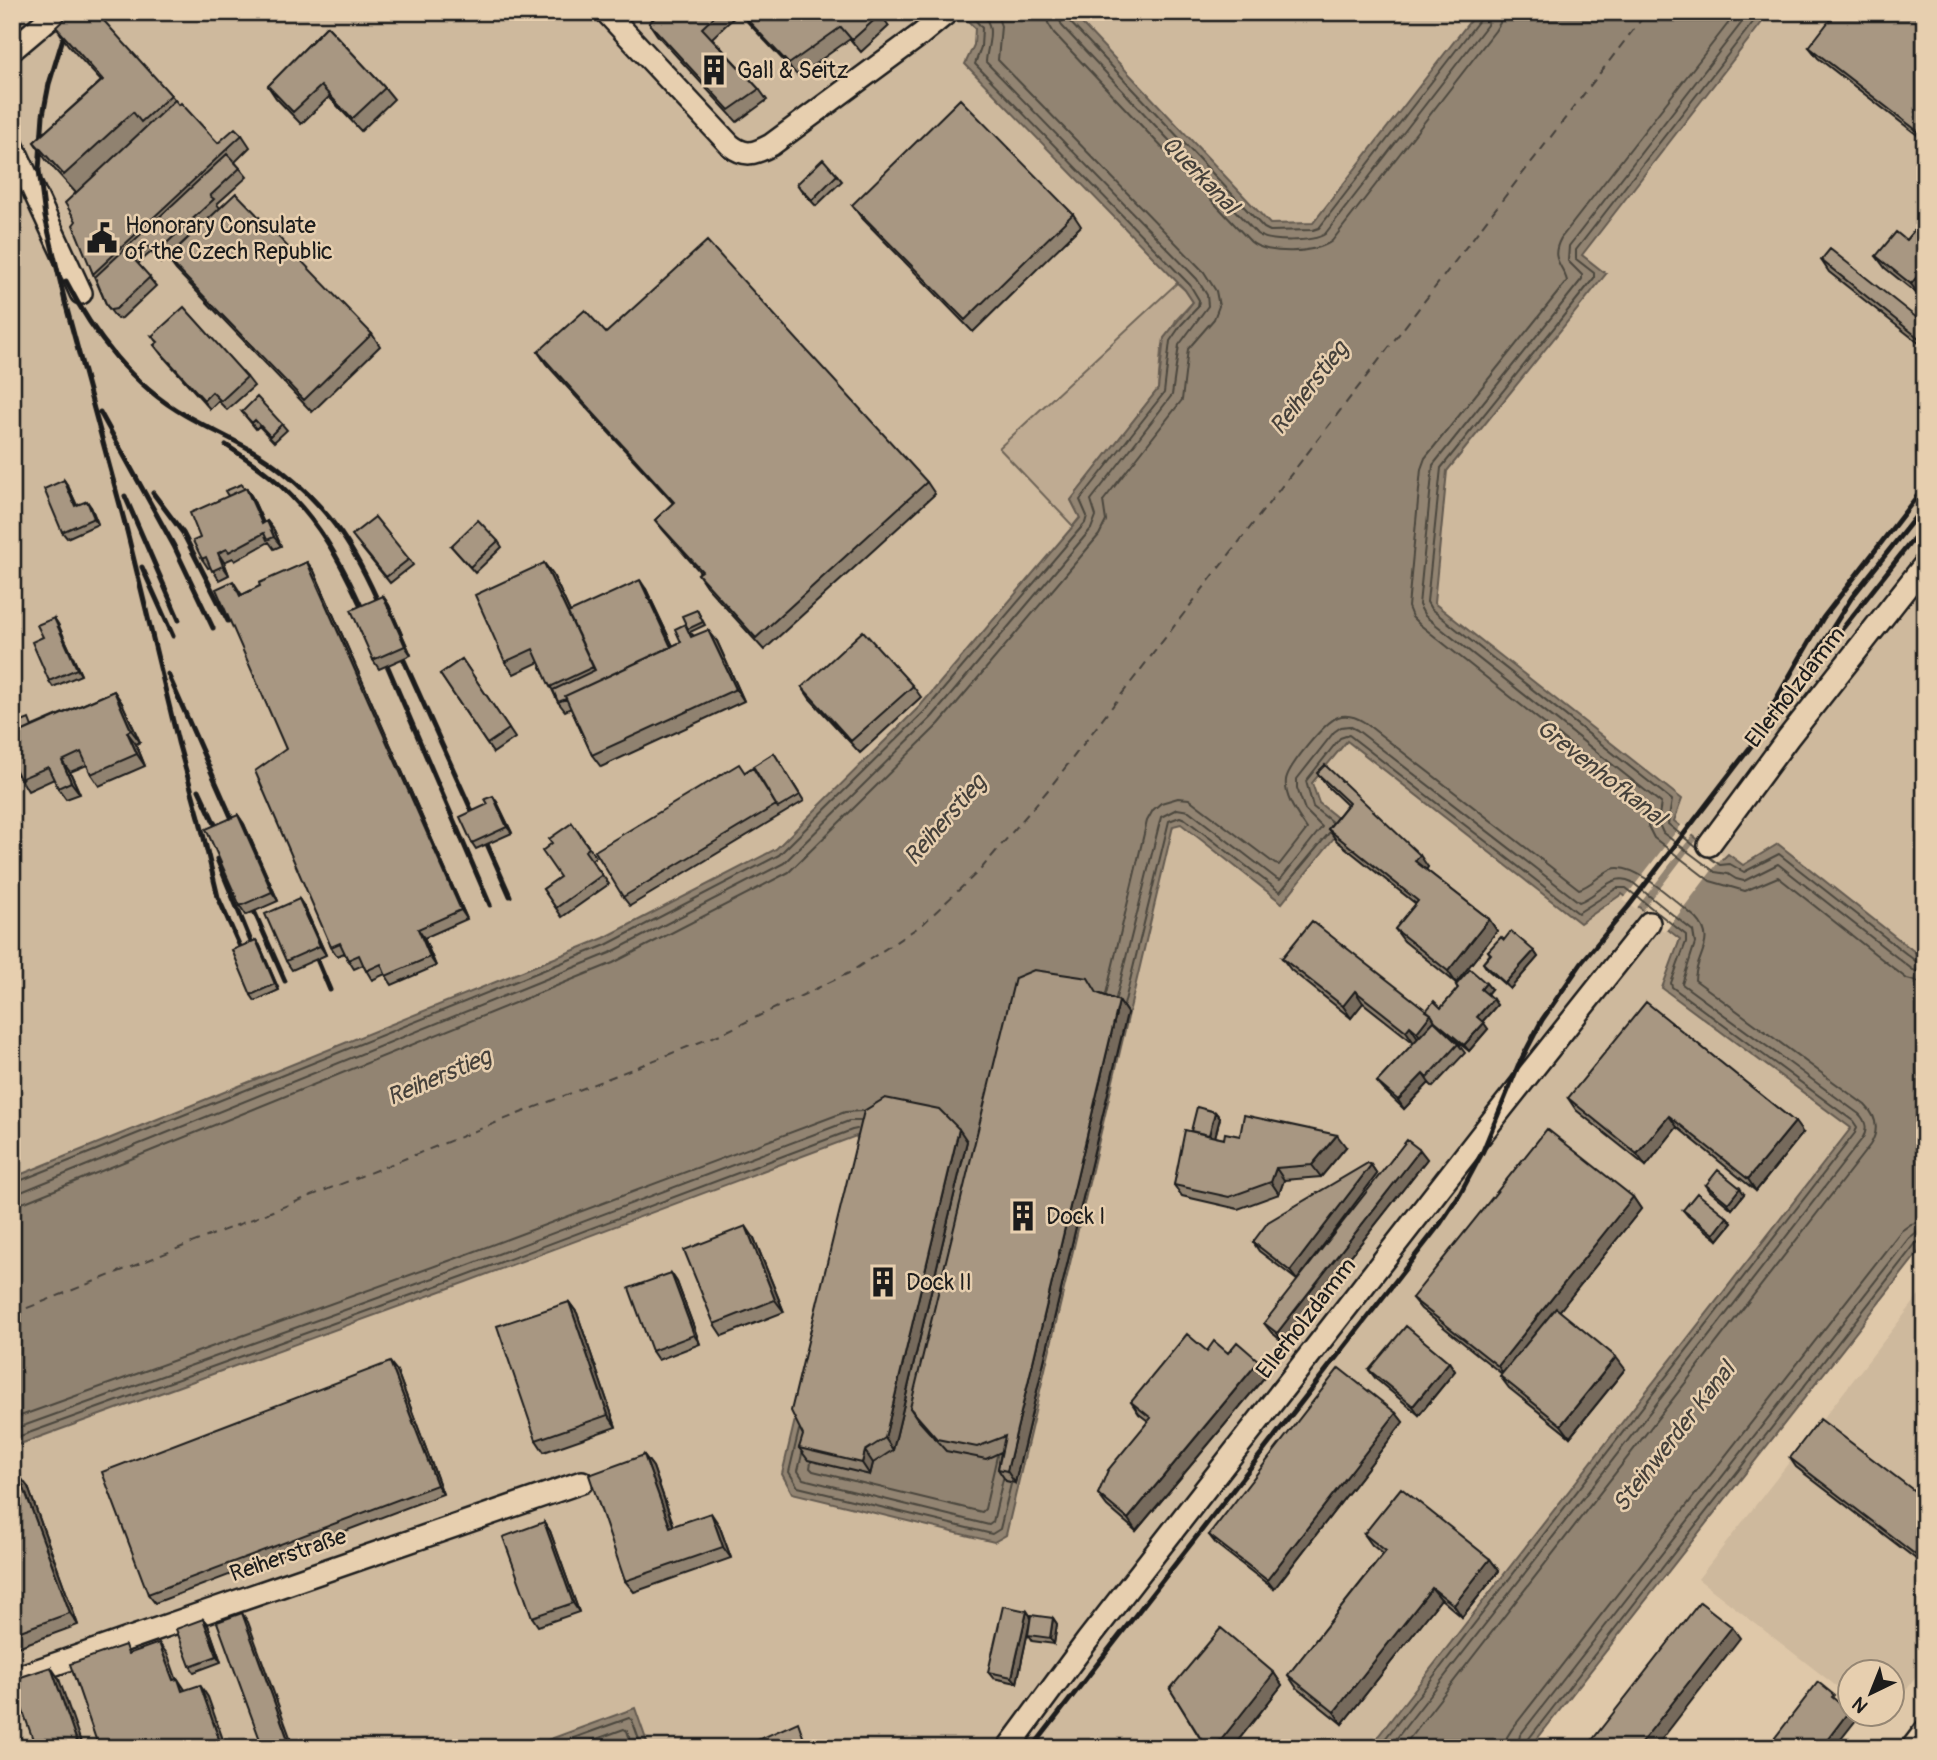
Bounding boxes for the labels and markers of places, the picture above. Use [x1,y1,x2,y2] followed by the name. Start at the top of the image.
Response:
[697,53,731,87] building icon: Gall & Seitz
[737,56,848,85] place label: Gall & Seitz
[125,211,333,266] place label: Honorary Consulate of the Czech Republic
[85,221,119,255] public building icon: Honorary Consulate of the Czech Republic
[1006,1199,1040,1233] building icon: Dock I
[1046,1202,1106,1231] place label: Dock I
[866,1265,900,1299] building icon: Dock II
[906,1268,972,1297] place label: Dock II

